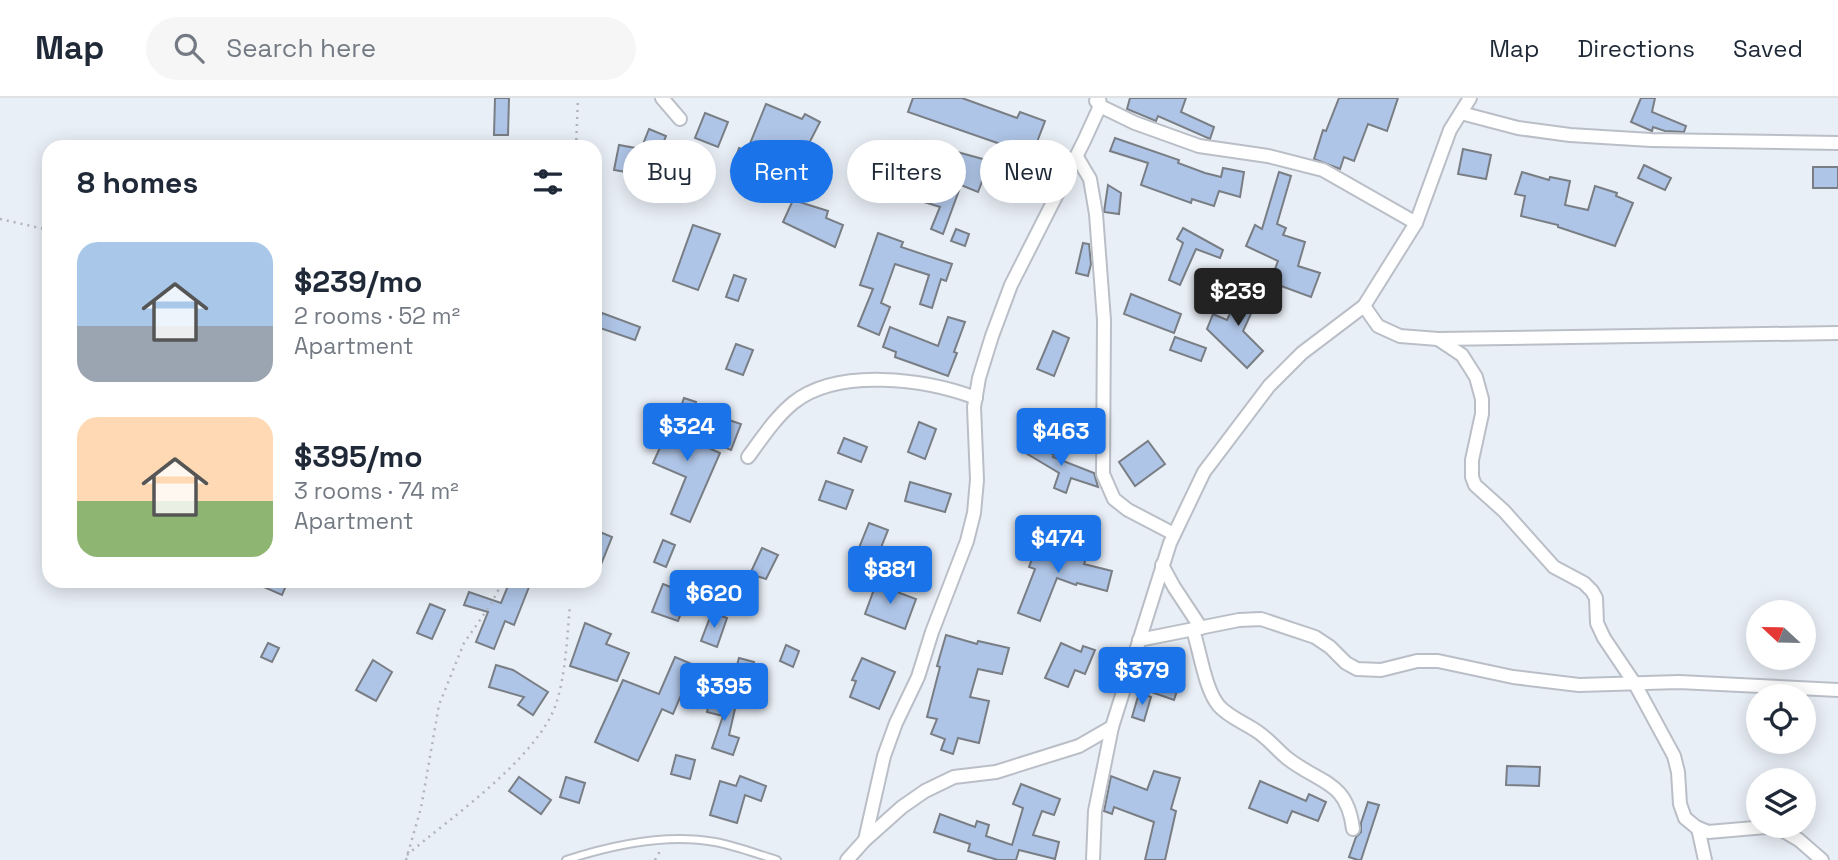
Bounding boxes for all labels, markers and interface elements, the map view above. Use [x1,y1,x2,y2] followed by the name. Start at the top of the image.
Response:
[146,17,636,80] search box
[35,27,104,69] text: Map
[170,29,208,67] icon: search
[226,31,376,65] text: Search here
[1489,33,1539,64] text: Map
[1577,33,1695,64] text: Directions
[1733,33,1803,64] text: Saved
[623,140,716,203] chip: Buy
[730,140,833,203] chip: Rent
[847,140,966,203] chip: Filters
[980,140,1077,203] chip: New
[77,163,198,202] text: 8 homes
[529,163,567,201] icon: filters
[294,262,422,301] text: $239/mo
[1197,268,1279,328] pin: $239
[133,270,217,354] icon: home
[1210,276,1266,306] text: $239
[294,301,460,331] text: 2 rooms · 52 m²
[294,331,414,361] text: Apartment
[646,404,728,463] pin: $324
[1020,408,1102,468] pin: $463
[659,411,715,441] text: $324
[1033,416,1089,446] text: $463
[294,437,423,476] text: $395/mo
[133,445,217,529] icon: home
[294,476,459,506] text: 3 rooms · 74 m²
[294,506,414,536] text: Apartment
[1017,516,1099,575] pin: $474
[1031,523,1085,553] text: $474
[849,546,931,606] pin: $881
[864,554,916,584] text: $881
[673,570,755,630] pin: $620
[686,578,742,608] text: $620
[1746,600,1816,670] north arrow
[1746,600,1816,838] map controls
[1101,648,1183,707] pin: $379
[1115,655,1169,685] text: $379
[683,664,765,723] pin: $395
[696,671,752,701] text: $395
[1746,684,1816,754] button: locate
[1746,768,1816,838] button: layers

